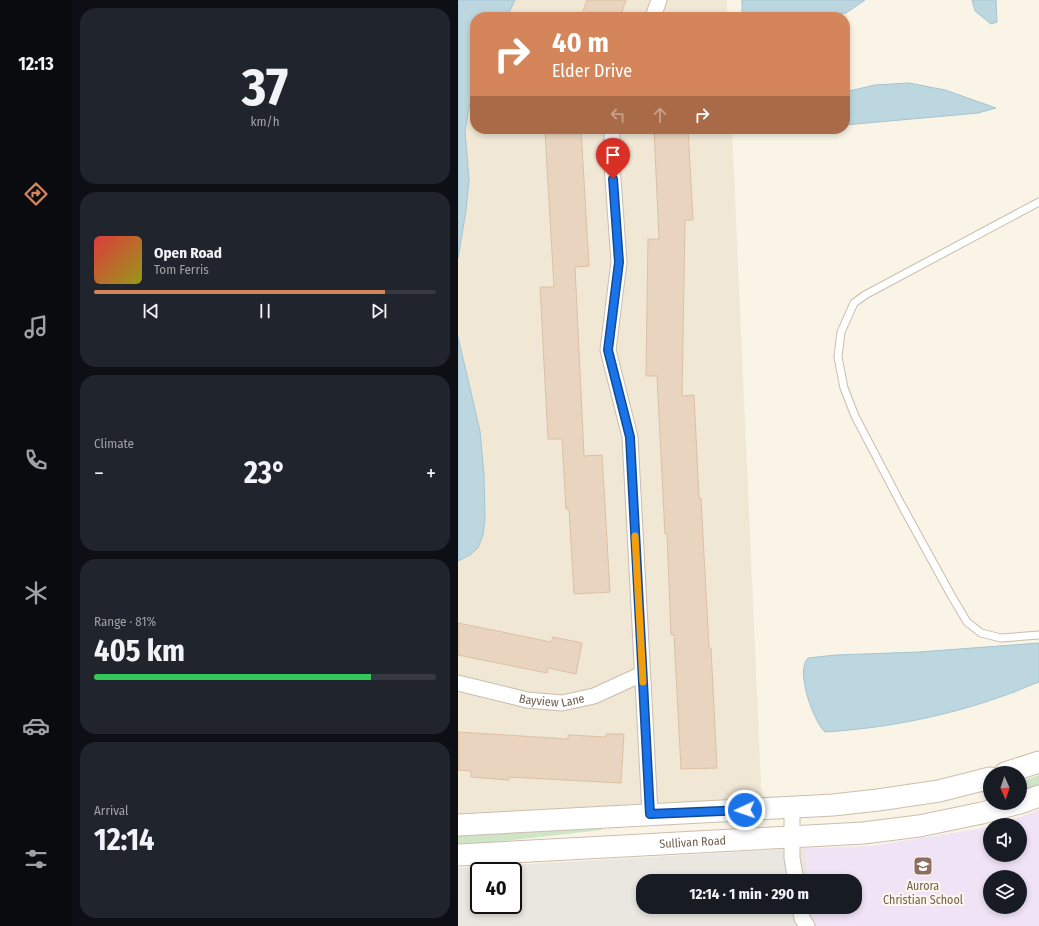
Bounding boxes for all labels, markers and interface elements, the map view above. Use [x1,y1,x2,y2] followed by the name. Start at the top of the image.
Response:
[552,26,609,59] text: 40 m
[486,28,538,80] icon: right
[18,53,54,75] text: 12:13
[242,56,288,119] text: 37
[552,60,632,82] text: Elder Drive
[607,104,629,126] icon: left
[649,104,671,126] icon: ahead
[691,104,713,126] icon: right
[251,114,280,129] text: km/h
[596,138,630,179] pin
[602,144,624,166] icon: arrive
[22,180,50,208] icon: directions
[154,244,222,262] text: Open Road
[154,262,209,277] text: Tom Ferris
[140,300,162,322] icon: previous
[254,300,276,322] icon: pause
[368,300,390,322] icon: next
[22,313,50,341] icon: music
[94,436,134,451] text: Climate
[22,446,50,474] icon: phone
[244,455,286,491] text: 23°
[94,460,104,487] text: −
[426,460,436,487] text: +
[22,579,50,607] icon: climate
[94,614,156,629] text: Range · 81%
[94,633,185,669] text: 405 km
[517,691,586,710] street label: Bayview Lane
[22,712,50,740] icon: car
[983,766,1027,810] north arrow
[983,766,1027,914] map controls
[724,789,766,831] position arrow
[94,803,128,818] text: Arrival
[983,818,1027,862] button: sound
[94,822,155,858] text: 12:14
[659,833,726,851] street label: Sullivan Road
[22,845,50,873] icon: filters
[912,855,934,877] school or university icon: Aurora Christian School
[470,862,522,914] speed limit sign: 40
[983,870,1027,914] button: layers
[883,879,963,907] place label: Aurora Christian School
[689,885,809,903] text: 12:14 · 1 min · 290 m

